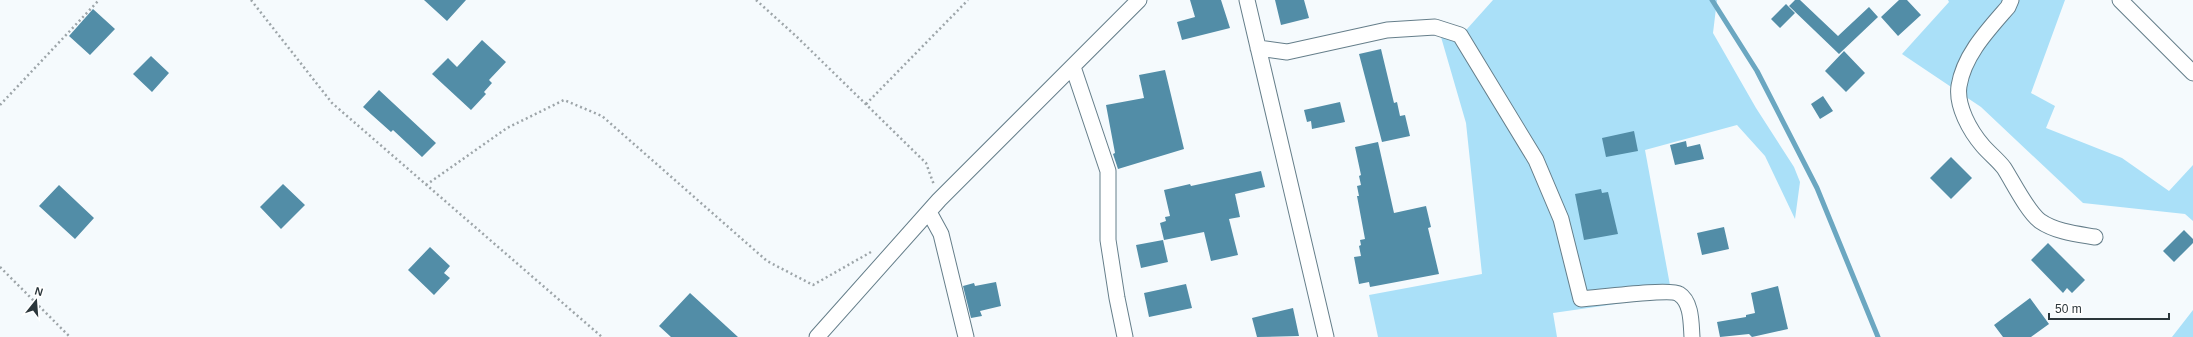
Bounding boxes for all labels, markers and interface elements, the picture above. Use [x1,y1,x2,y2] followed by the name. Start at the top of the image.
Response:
[16,281,56,321] north arrow
[33,285,45,298] text: N
[2049,295,2169,321] scale bar
[2055,302,2082,316] text: 50 m

